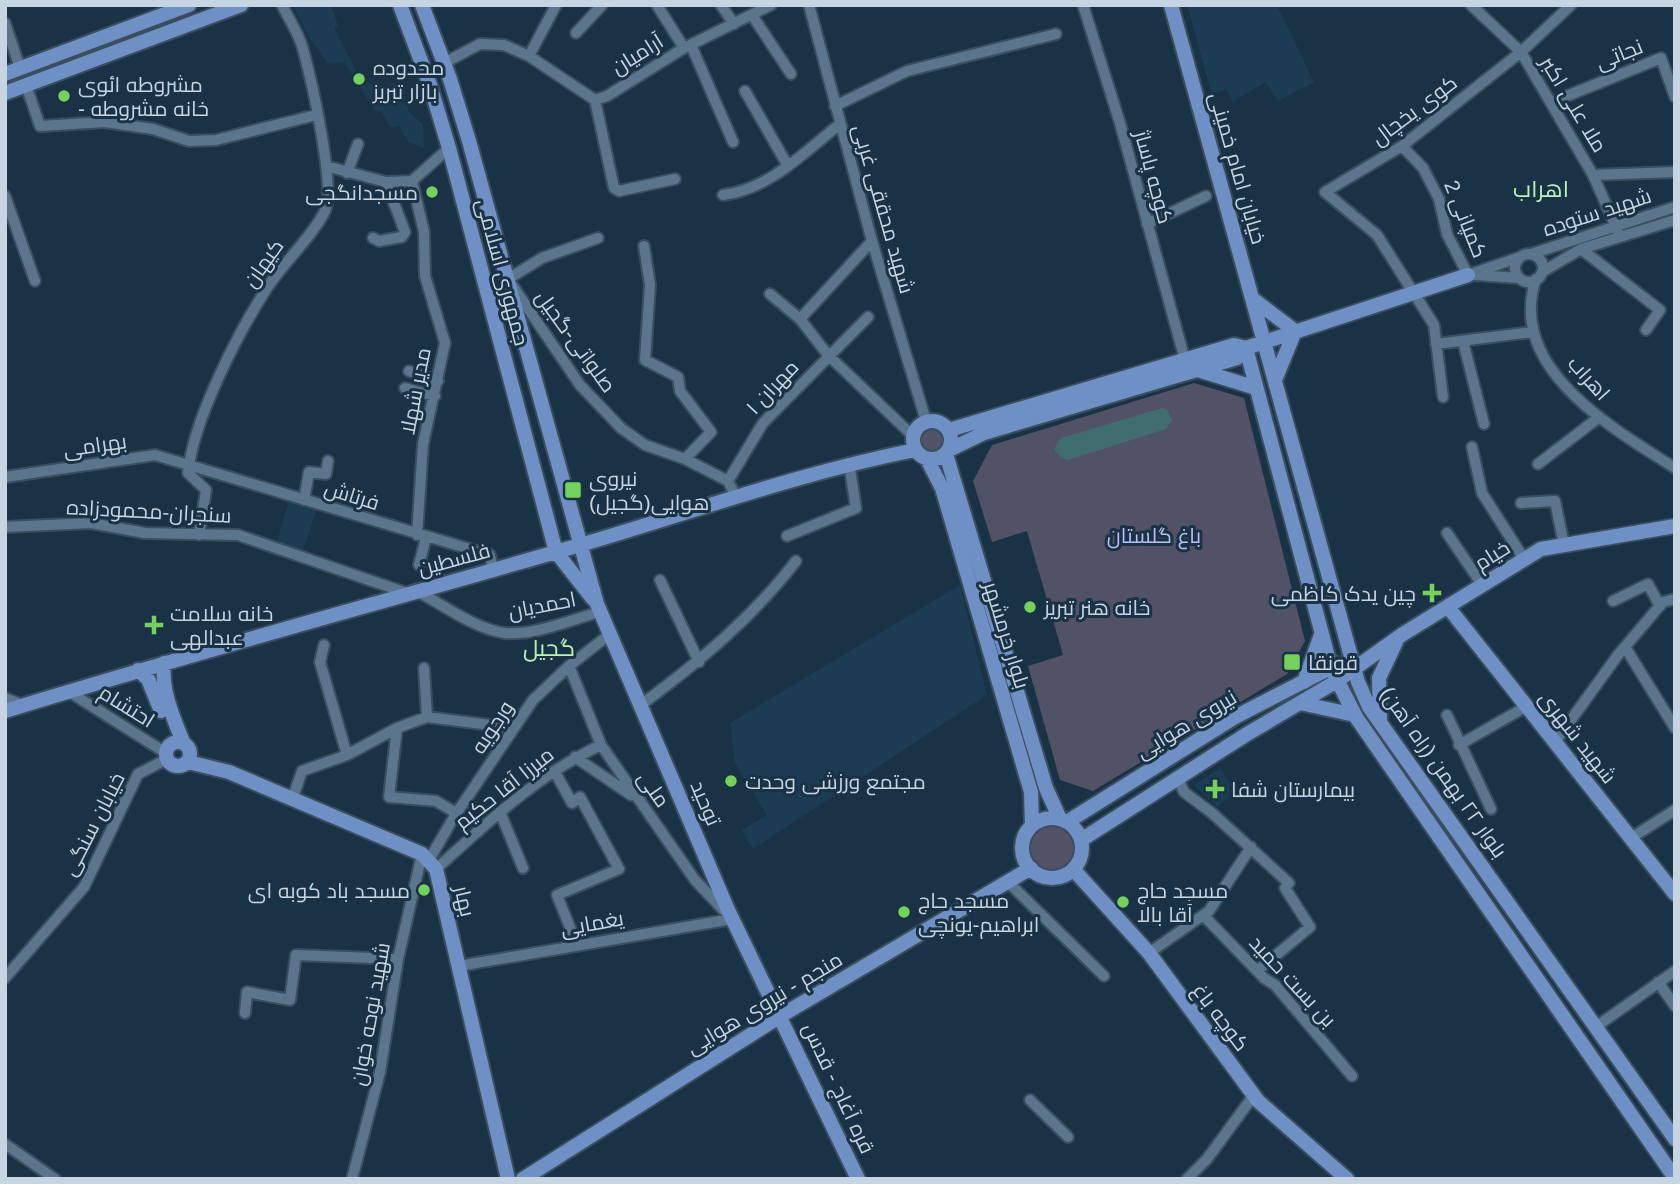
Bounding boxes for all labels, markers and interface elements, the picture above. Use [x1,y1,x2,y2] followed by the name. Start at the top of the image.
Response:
[607,29,668,80] street label: آرامیان
[1592,34,1647,76] street label: نجاتی
[1534,51,1612,157] street label: ملا علی اکبر
[372,56,444,104] place label: محدوده بازار تبریز
[1367,70,1463,152] street label: کوی یخچال
[351,71,367,87] marker: محدوده بازار تبریز
[78,73,209,121] place label: مشروطه ائوی - خانه مشروطه
[56,88,72,104] marker: مشروطه ائوی - خانه مشروطه
[1202,90,1271,247] street label: خیابان امام خمینی
[847,122,919,297] street label: شهید محققی غربی
[1127,127,1178,227] street label: کوچه پاساژ
[1513,176,1569,202] district label: اهراب
[1438,177,1492,262] street label: کمپانی 2
[305,181,418,206] place label: مسجدانگجی
[424,184,440,200] marker: مسجدانگجی
[1540,184,1655,242] street label: شهید ستوده
[470,196,534,348] street label: جمهوری اسلامی
[238,235,289,293] street label: کیهان
[530,286,621,398] street label: صلواتی-گجیل
[395,346,437,437] street label: مدیر شهلا
[1563,351,1615,405] street label: اهراب
[741,355,804,420] street label: مهران ۱
[62,429,128,463] street label: بهرامی
[589,467,709,516] place label: نیروی هوایی(گجیل)
[321,476,382,516] street label: فرتاش
[563,480,583,500] marker: نیروی هوایی(گجیل)
[66,495,232,529] street label: سنجران-محمودزاده
[1107,524,1201,550] park label: باغ گلستان
[1470,535,1515,577] street label: خیام
[415,538,493,582] street label: فلسطین
[978,578,1034,692] street label: بلوار خرمشهر
[1271,582,1416,608] place label: چین یدک کاظمی
[1422,583,1442,603] marker: چین یدک کاظمی
[506,587,578,625] street label: احمدیان
[1043,596,1150,620] place label: خانه هنر تبریز
[1022,599,1038,615] marker: خانه هنر تبریز
[170,602,274,651] place label: خانه سلامت عبدالهی
[144,615,164,635] marker: خانه سلامت عبدالهی
[523,635,575,662] district label: گجیل
[1308,651,1358,675] place label: قونقا
[1282,652,1302,672] marker: قونقا
[93,680,159,734] street label: احتشام
[1375,682,1512,863] street label: بلوار ۲۲ بهمن (راه آهن)
[1132,685,1241,765] street label: نیروی هوایی
[1533,686,1621,789] street label: شهید شهری
[466,696,518,758] street label: ورجویه
[450,742,560,836] street label: میرزا آقا حکیم
[632,767,674,813] street label: ملی
[57,769,131,880] street label: خیابان سنگی
[745,770,926,796] place label: مجتمع ورزشی وحدت
[723,773,739,789] marker: مجتمع ورزشی وحدت
[685,777,726,830] street label: توحید
[1231,778,1355,803] place label: بیمارستان شفا
[1205,779,1225,799] marker: بیمارستان شفا
[248,879,410,904] place label: مسجد باد کوبه ای
[1137,879,1228,926] place label: مسجد حاج آقا بالا
[416,882,432,898] marker: مسجد باد کوبه ای
[448,882,480,919] street label: بهار
[918,889,1040,939] place label: مسجد حاج ابراهیم-یونچی
[1115,894,1131,910] marker: مسجد حاج آقا بالا
[896,904,912,920] marker: مسجد حاج ابراهیم-یونچی
[559,906,626,942] street label: یغمایی
[1244,931,1341,1033] street label: بن بست حمید
[346,940,396,1088] street label: شهید نوحه خوان
[682,947,848,1061] street label: منجم - نیروی هوایی
[1186,979,1254,1057] street label: کوچه باغ
[796,1019,879,1158] street label: قره آغاج - قدس

